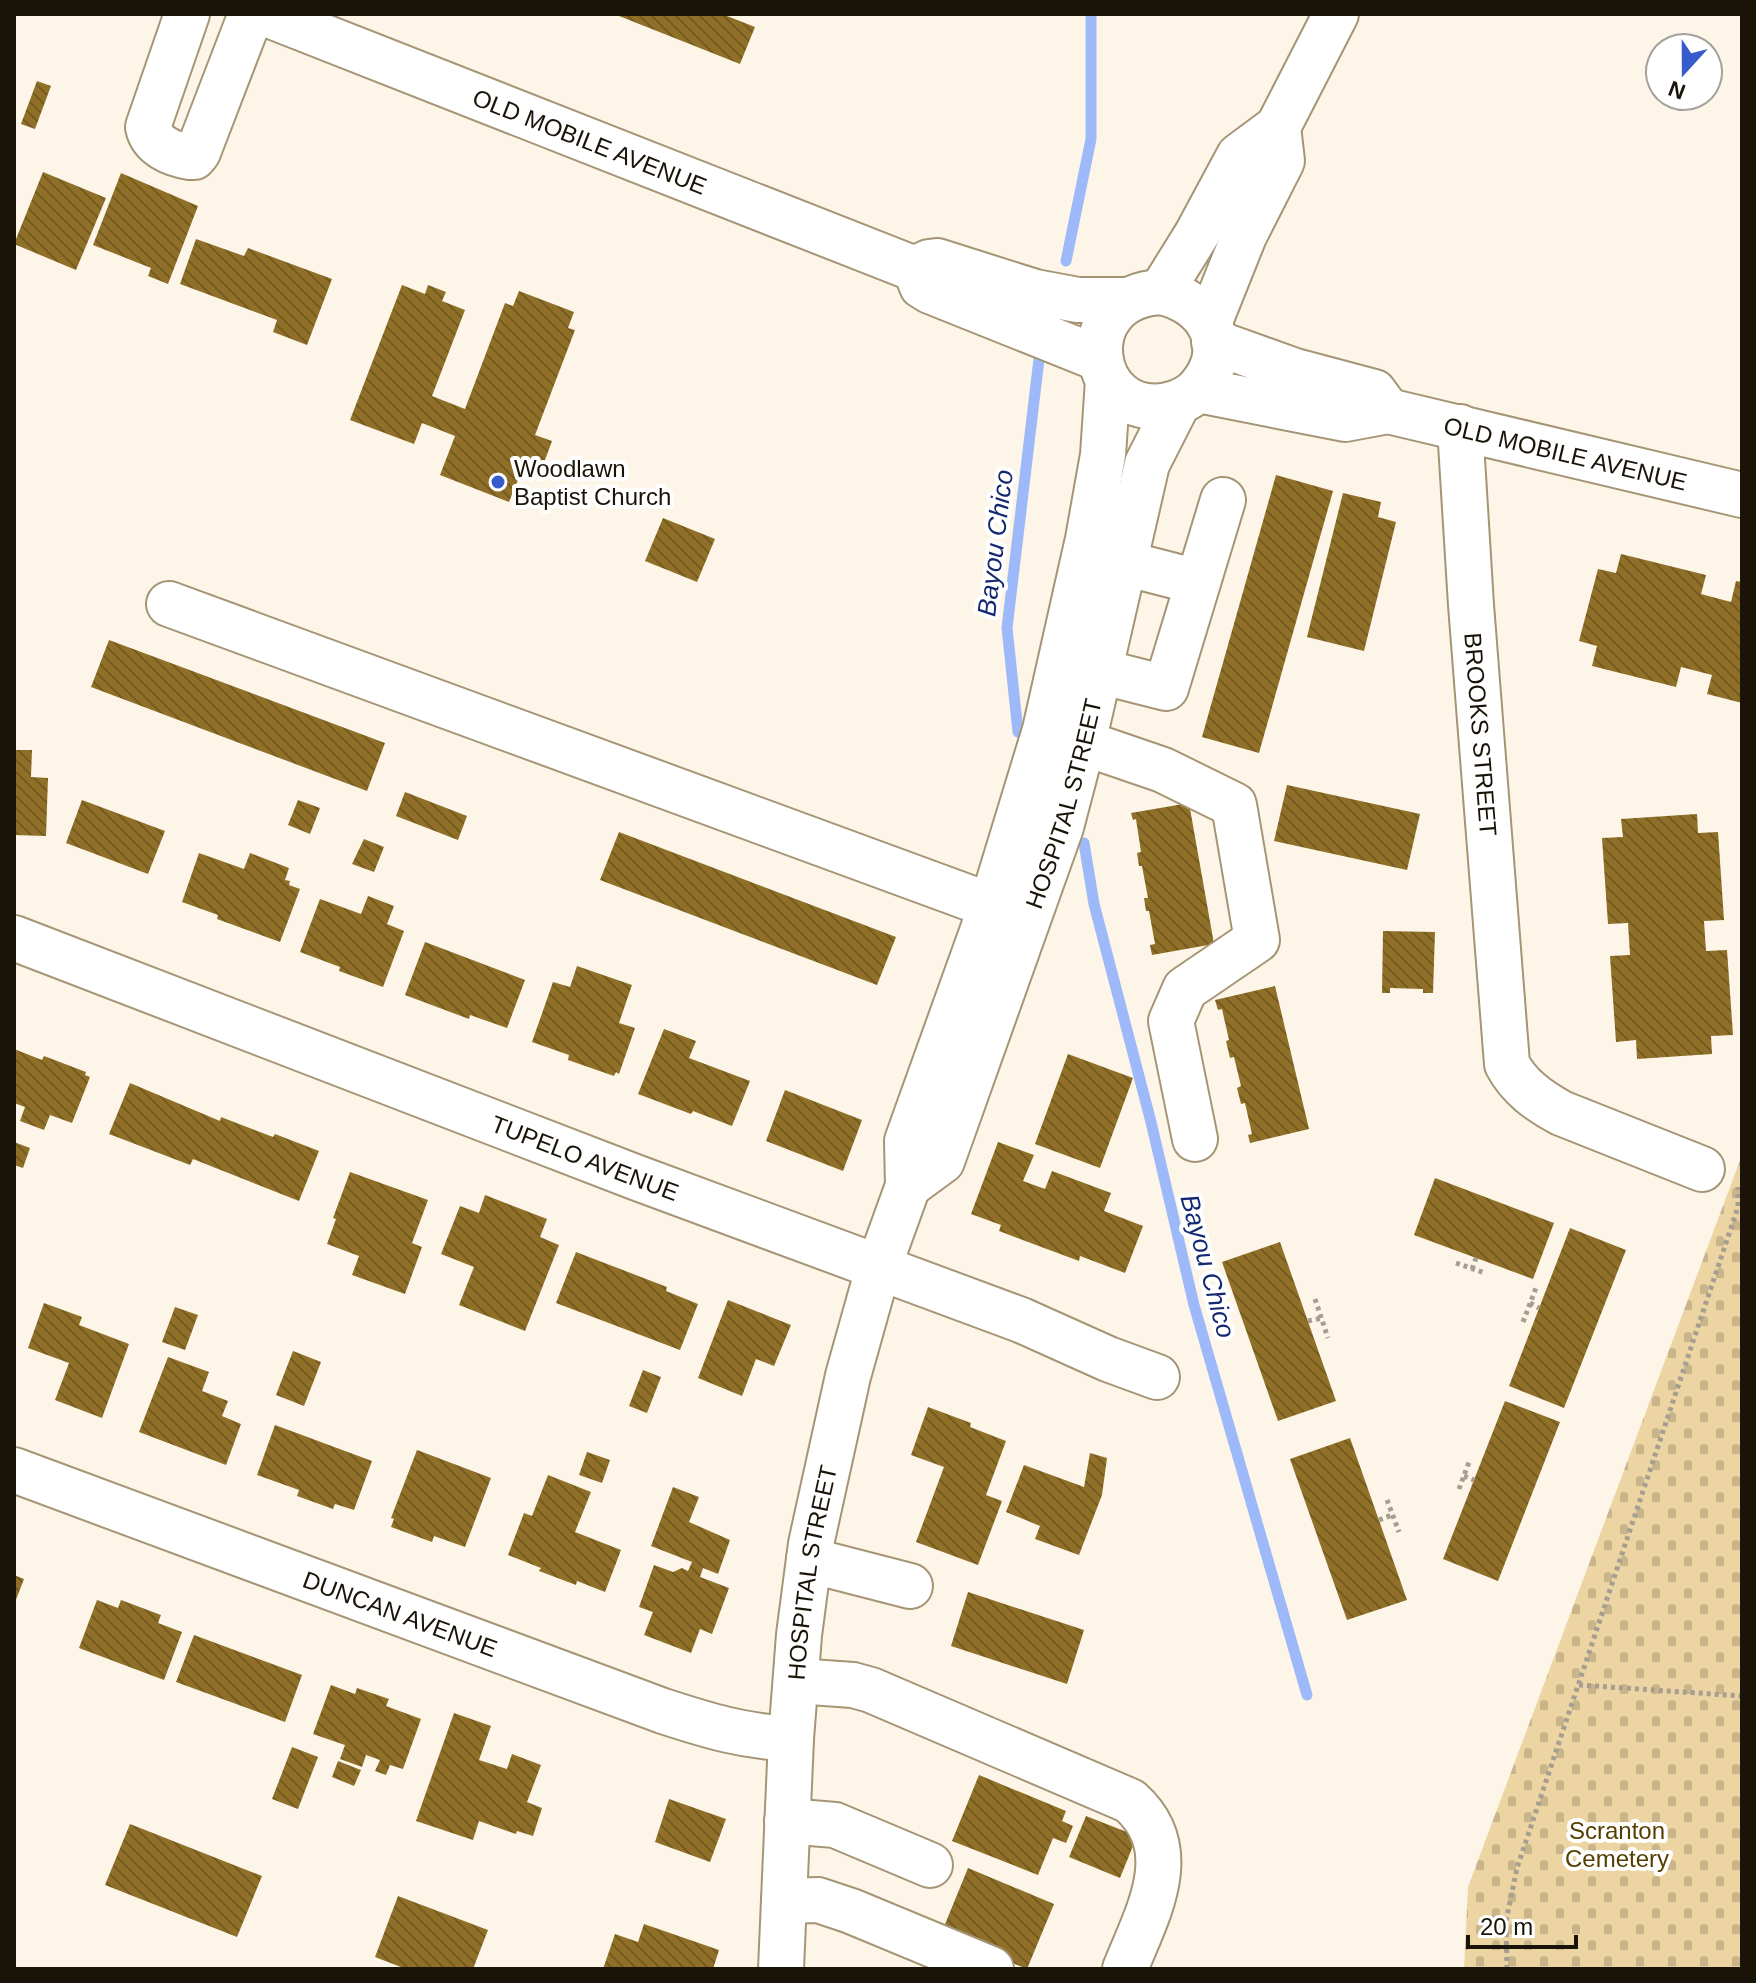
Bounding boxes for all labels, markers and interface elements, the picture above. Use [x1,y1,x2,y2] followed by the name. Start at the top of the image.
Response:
[1644,32,1724,112] north arrow
[1665,76,1689,105] text: N
[469,83,711,199] street label: OLD MOBILE AVENUE
[1441,411,1690,495] street label: OLD MOBILE AVENUE
[514,455,671,510] place label: Woodlawn Baptist Church
[971,468,1019,618] water label: Bayou Chico
[489,473,507,491] marker: Woodlawn Baptist Church
[1460,631,1503,837] street label: BROOKS STREET
[1020,696,1106,912] street label: HOSPITAL STREET
[488,1110,683,1206] street label: TUPELO AVENUE
[1174,1191,1242,1341] water label: Bayou Chico
[782,1462,842,1681] street label: HOSPITAL STREET
[299,1565,501,1662] street label: DUNCAN AVENUE
[1565,1817,1669,1872] park label: Scranton Cemetery
[1468,1899,1576,1949] scale bar
[1480,1913,1533,1940] text: 20 m

